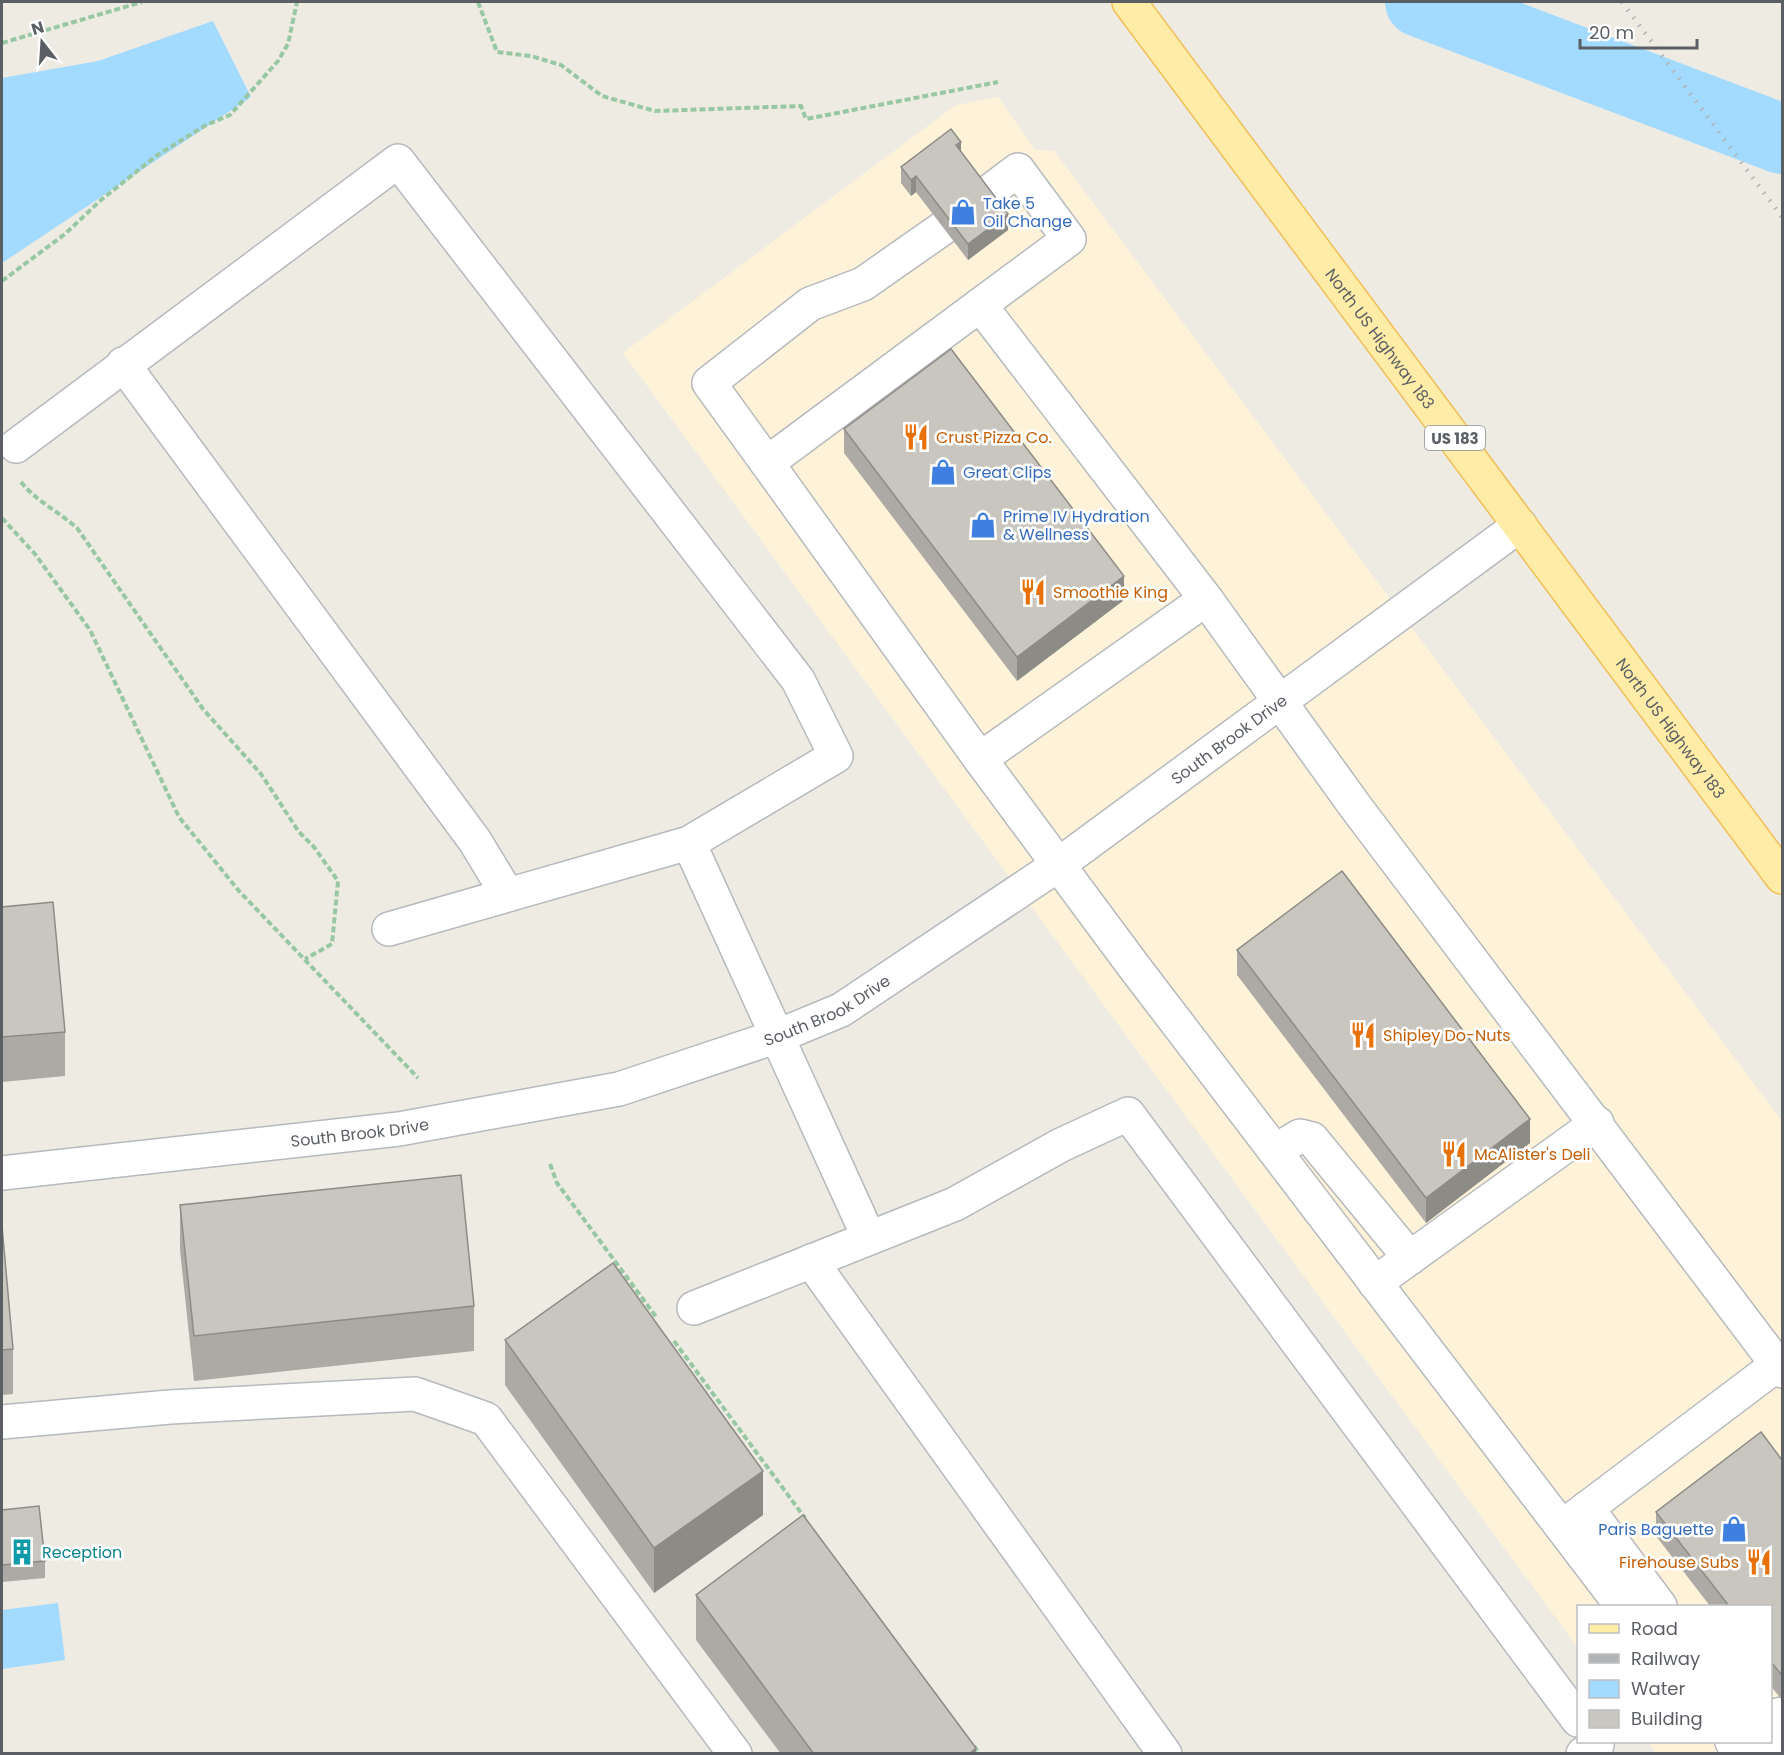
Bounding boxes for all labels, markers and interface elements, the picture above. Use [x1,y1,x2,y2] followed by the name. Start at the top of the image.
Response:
[12,12,72,72] north arrow
[1580,12,1697,50] scale bar
[29,15,47,41] text: N
[1589,20,1634,45] text: 20 m
[983,192,1072,233] place label: Take 5 Oil Change
[948,197,978,227] shop icon: Take 5 Oil Change
[1320,263,1440,414] street label: North US Highway 183
[901,422,931,452] restaurant icon: Crust Pizza Co.
[936,426,1052,449] place label: Crust Pizza Co.
[1425,426,1485,450] road number: US 183
[928,457,958,487] shop icon: Great Clips
[963,461,1052,484] place label: Great Clips
[1003,505,1150,546] place label: Prime IV Hydration & Wellness
[968,510,998,540] shop icon: Prime IV Hydration & Wellness
[1018,577,1048,607] restaurant icon: Smoothie King
[1053,581,1168,604] place label: Smoothie King
[1611,653,1731,803] street label: North US Highway 183
[1166,689,1292,790] street label: South Brook Drive
[761,969,895,1051] street label: South Brook Drive
[1348,1020,1378,1050] restaurant icon: Shipley Do-Nuts
[1383,1024,1511,1047] place label: Shipley Do-Nuts
[289,1112,431,1152] street label: South Brook Drive
[1439,1139,1469,1169] restaurant icon: McAlister's Deli
[1474,1143,1590,1166] place label: McAlister's Deli
[1719,1514,1749,1544] shop icon: Paris Baguette
[1598,1518,1714,1541] place label: Paris Baguette
[7,1537,37,1567] building icon: Reception
[42,1541,122,1564] place label: Reception
[1744,1547,1774,1577] restaurant icon: Firehouse Subs
[1619,1551,1739,1574] place label: Firehouse Subs
[1577,1605,1772,1743] legend
[1631,1616,1678,1641] text: Road
[1631,1646,1700,1671] text: Railway
[1631,1676,1685,1701] text: Water
[1631,1706,1703,1731] text: Building

